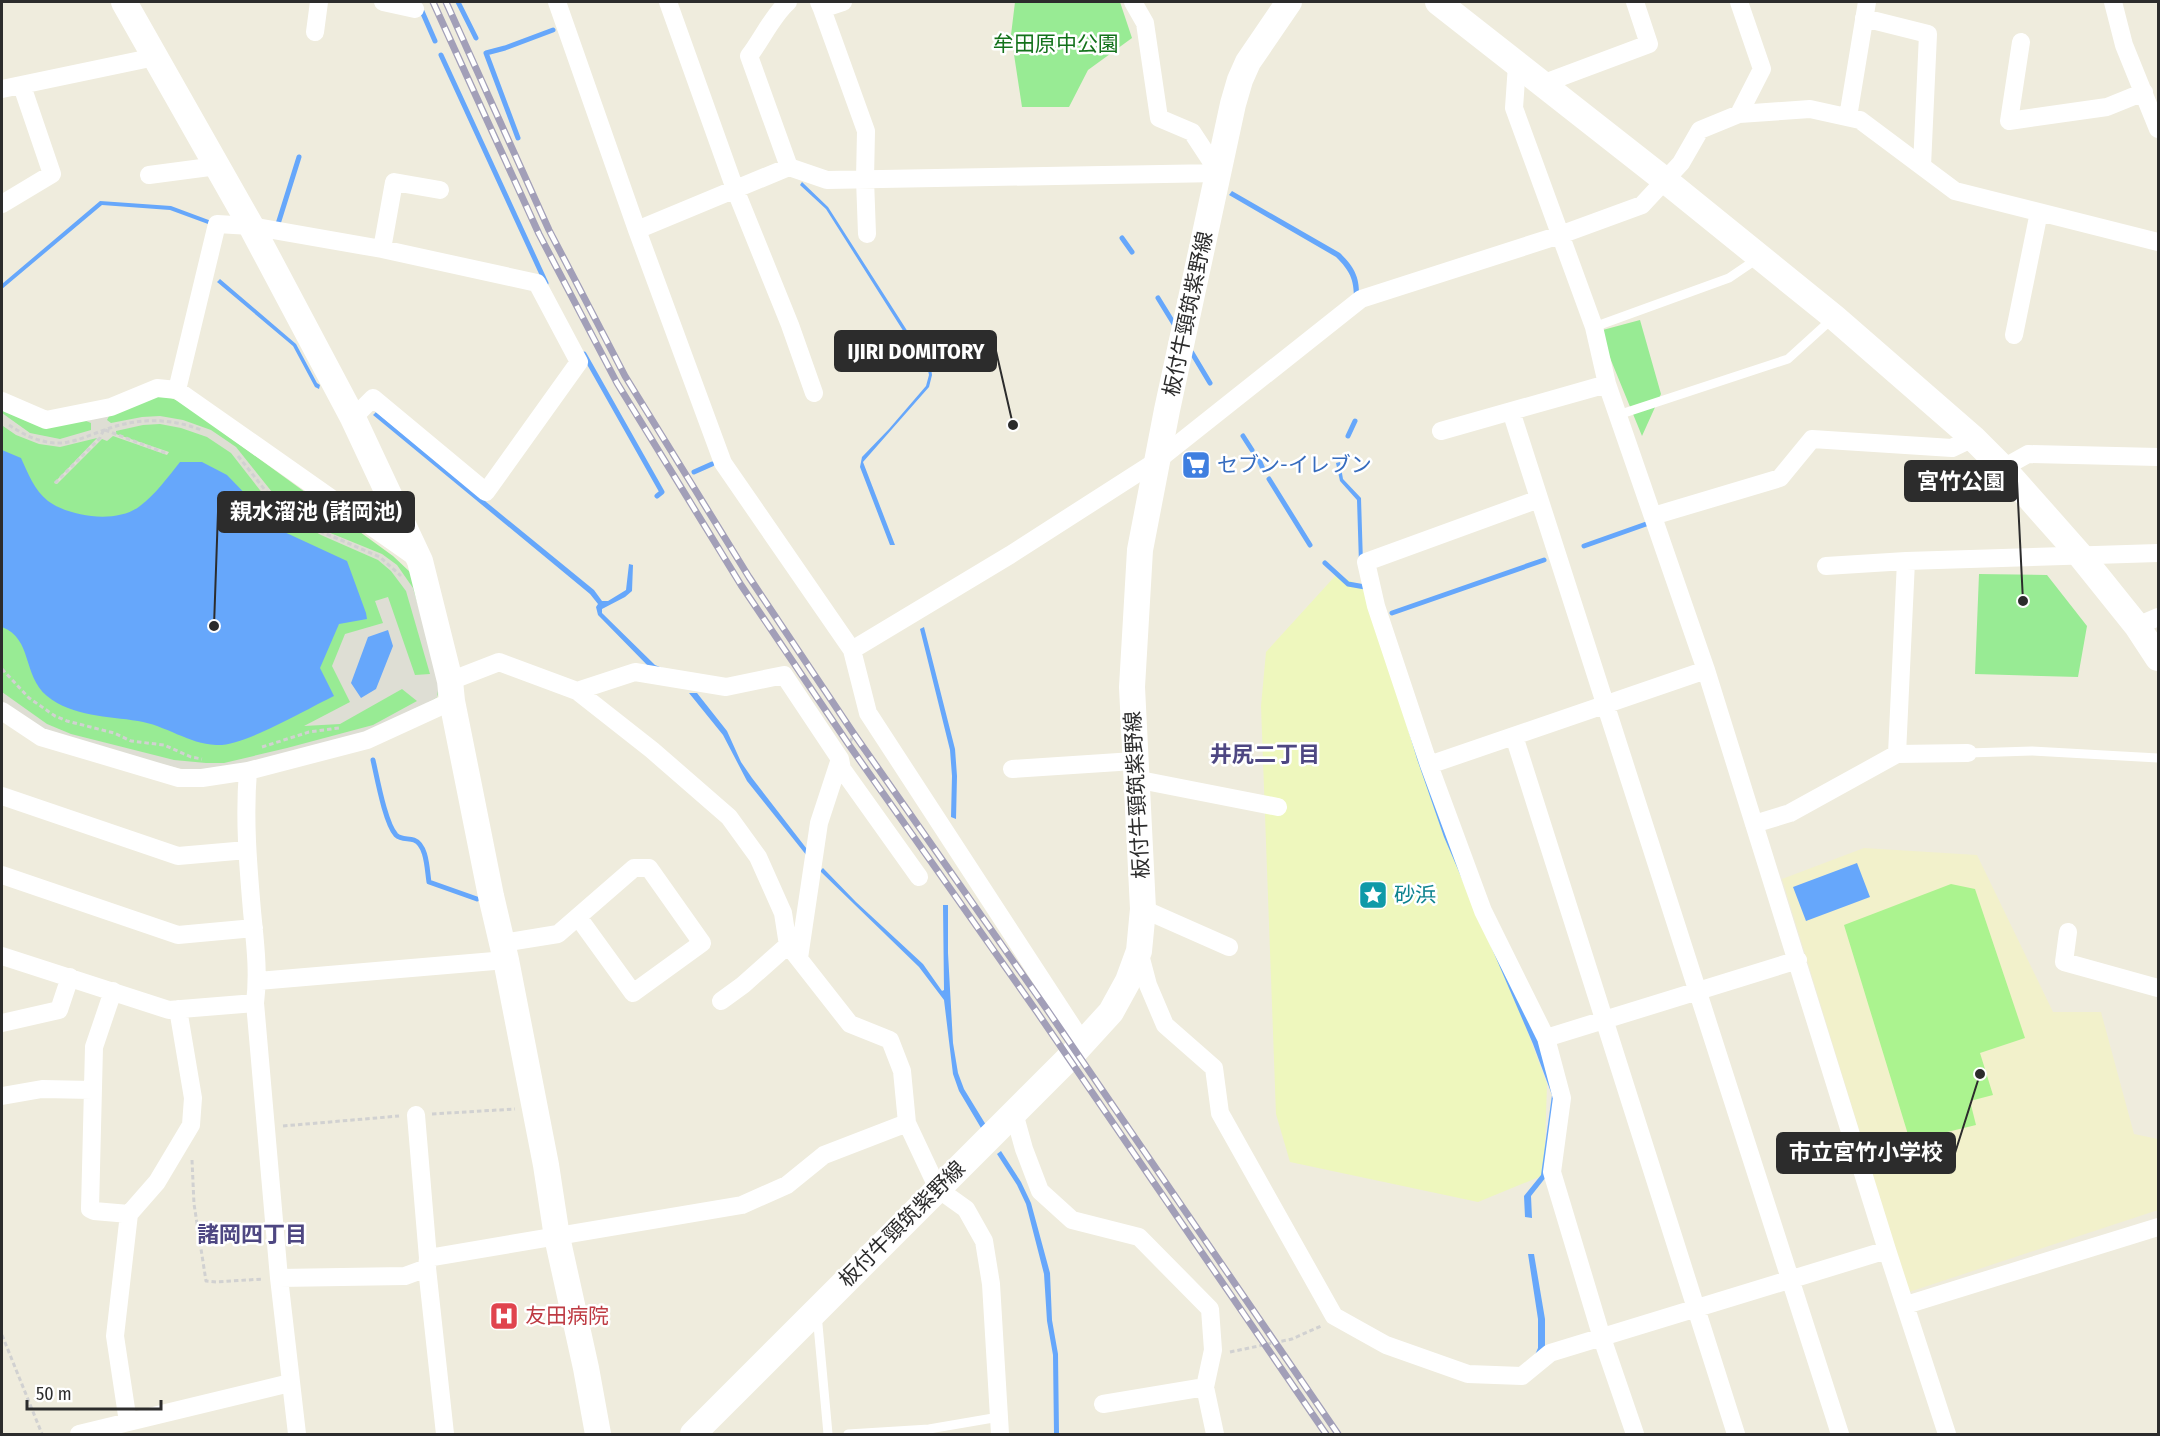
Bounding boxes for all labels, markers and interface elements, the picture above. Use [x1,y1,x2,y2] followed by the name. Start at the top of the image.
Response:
[993,31,1119,57] park label: 牟田原中公園
[1158,229,1218,399] street label: 板付牛頸筑紫野線
[835,331,996,371] callout: IJIRI DOMITORY
[847,338,986,365] text: IJIRI DOMITORY
[1180,449,1212,481] supermarket icon: セブン-イレブン
[1217,452,1372,478] place label: セブン-イレブン
[1905,461,2017,501] callout: 宮竹公園
[1917,468,2005,495] text: 宮竹公園
[218,492,414,532] callout: 親水溜池 (諸岡池)
[230,498,402,525] text: 親水溜池 (諸岡池)
[1120,710,1154,880] street label: 板付牛頸筑紫野線
[1210,741,1320,768] district label: 井尻二丁目
[1357,879,1389,911] place icon: 砂浜
[1394,882,1436,908] place label: 砂浜
[1777,1133,1955,1173] callout: 市立宮竹小学校
[1789,1139,1943,1166] text: 市立宮竹小学校
[833,1155,971,1293] street label: 板付牛頸筑紫野線
[197,1221,307,1248] district label: 諸岡四丁目
[488,1300,520,1332] hospital icon: 友田病院
[525,1303,609,1329] place label: 友田病院
[27,1373,160,1411] scale bar
[36,1383,72,1405] text: 50 m

